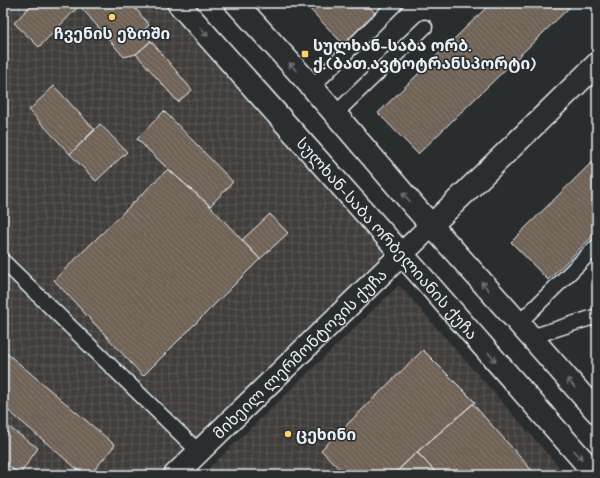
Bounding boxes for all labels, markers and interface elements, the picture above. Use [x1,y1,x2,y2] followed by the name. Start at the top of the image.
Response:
[107,12,117,22] marker: ჩვენის ეზოში
[54,24,170,45] place label: ჩვენის ეზოში
[199,27,208,37] one-way arrow
[313,36,536,75] place label: სულხან-საბა ორბ. ქ.(ბათ.ავტოტრანსპორტი)
[300,49,310,59] marker: სულხან-საბა ორბ. ქ.(ბათ.ავტოტრანსპორტი)
[289,62,298,72] one-way arrow
[291,134,482,345] street label: სულხან-საბა ორბელიანის ქუჩა
[402,191,411,202] one-way arrow
[209,265,392,444] street label: მიხეილ ლერმონტოვის ქუჩა
[481,281,490,291] one-way arrow
[488,352,497,362] one-way arrow
[567,377,576,388] one-way arrow
[296,425,356,446] place label: ცეხინი
[283,429,293,439] marker: ცეხინი
[574,449,583,460] one-way arrow

